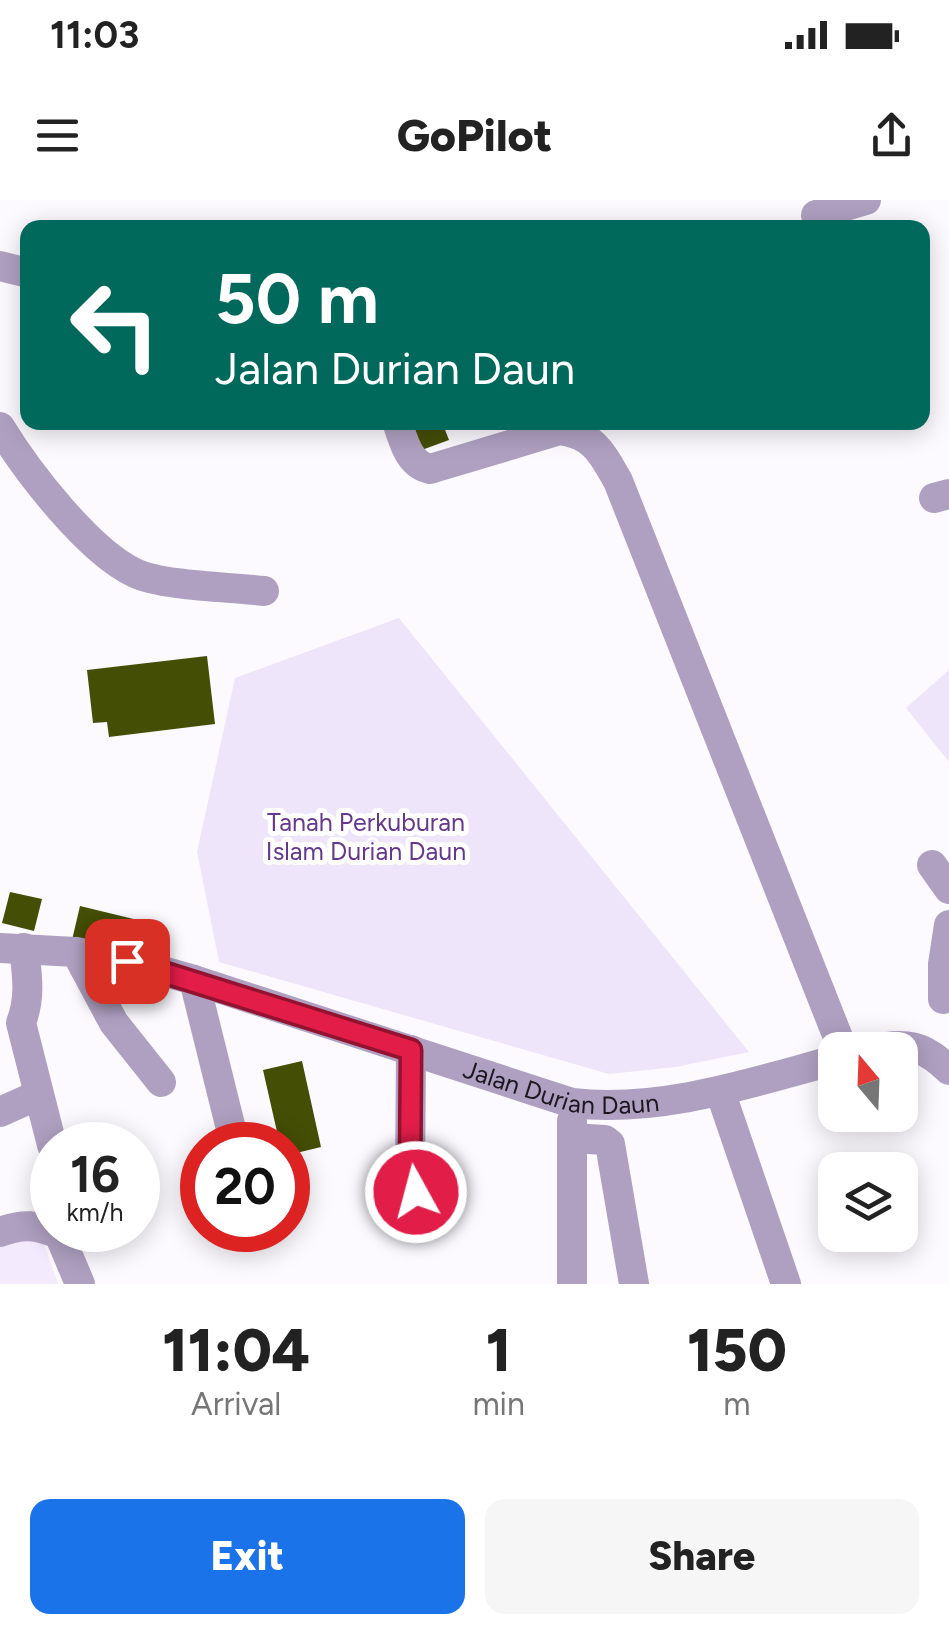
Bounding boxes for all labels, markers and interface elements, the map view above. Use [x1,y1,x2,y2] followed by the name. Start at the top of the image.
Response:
[50,12,139,58] text: 11:03
[30,108,85,163] icon: menu
[397,108,552,162] text: GoPilot
[864,108,919,163] icon: share
[215,256,379,341] text: 50 m
[50,260,180,390] icon: left
[215,341,575,395] text: Jalan Durian Daun
[266,807,466,866] park label: Tanah Perkuburan Islam Durian Daun
[85,919,170,1004] pin
[100,934,155,989] icon: arrive
[818,1032,918,1132] north arrow
[818,1032,918,1252] map controls
[460,1054,661,1120] street label: Jalan Durian Daun
[180,1122,310,1252] speed limit sign: 20
[364,1140,468,1244] position arrow
[70,1144,120,1205] text: 16
[818,1152,918,1252] button: layers
[66,1197,124,1227] text: km/h
[162,1314,310,1386] text: 11:04
[486,1314,511,1386] text: 1
[687,1314,787,1386] text: 150
[191,1385,281,1423] text: Arrival
[472,1385,525,1423] text: min
[723,1385,751,1423] text: m
[30,1499,465,1614] button: Exit
[485,1499,919,1614] button: Share

